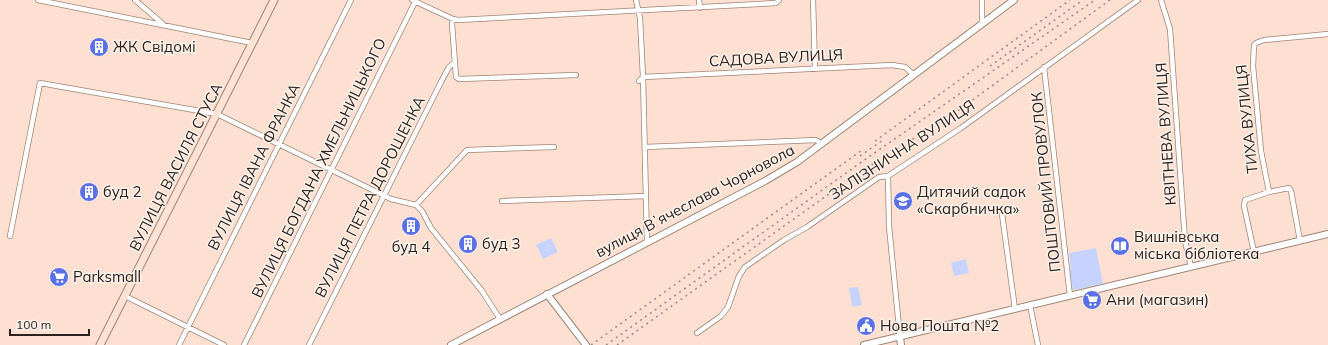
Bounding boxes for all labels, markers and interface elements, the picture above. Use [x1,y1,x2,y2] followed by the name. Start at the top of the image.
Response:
[247,35,390,301] street label: ВУЛИЦЯ БОГДАНА ХМЕЛЬНИЦЬКОГО
[88,36,110,58] building icon: ЖК Свідомі
[113,37,196,56] place label: ЖК Свідомі
[708,44,844,71] street label: САДОВА ВУЛИЦЯ
[1151,62,1180,206] street label: КВІТНЕВА ВУЛИЦЯ
[1231,64,1262,174] street label: ТИХА ВУЛИЦЯ
[125,80,226,254] street label: ВУЛИЦЯ ВАСИЛЯ СТУСА
[203,80,304,253] street label: ВУЛИЦЯ ІВАНА ФРАНКА
[1027,91,1064,273] street label: ПОШТОВИЙ ПРОВУЛОК
[310,93,429,301] street label: ВУЛИЦЯ ПЕТРА ДОРОШЕНКА
[825,95,978,204] street label: ЗАЛІЗНИЧНА ВУЛИЦЯ
[592,140,798,261] street label: вулиця Вʼячеслава Чорновола
[78,181,100,203] building icon: буд 2
[103,182,142,201] place label: буд 2
[917,182,1027,218] place label: Дитячий садок «Скарбничка»
[892,190,914,212] school or university icon: Дитячий садок «Скарбничка»
[400,215,422,237] building icon: буд 4
[1134,227,1259,263] place label: Вишнівська міська бібліотека
[457,233,479,255] building icon: буд 3
[482,234,521,253] place label: буд 3
[1109,235,1131,257] library icon: Вишнівська міська бібліотека
[392,237,430,256] place label: буд 4
[48,266,70,288] supermarket icon: Parksmall
[73,267,141,286] place label: Parksmall
[1081,289,1103,311] supermarket icon: Ани (магазин)
[1106,290,1209,309] place label: Ани (магазин)
[10,311,89,337] scale bar
[855,315,877,337] public building icon: Нова Пошта №2
[880,316,999,335] place label: Нова Пошта №2
[16,317,51,332] text: 100 m

